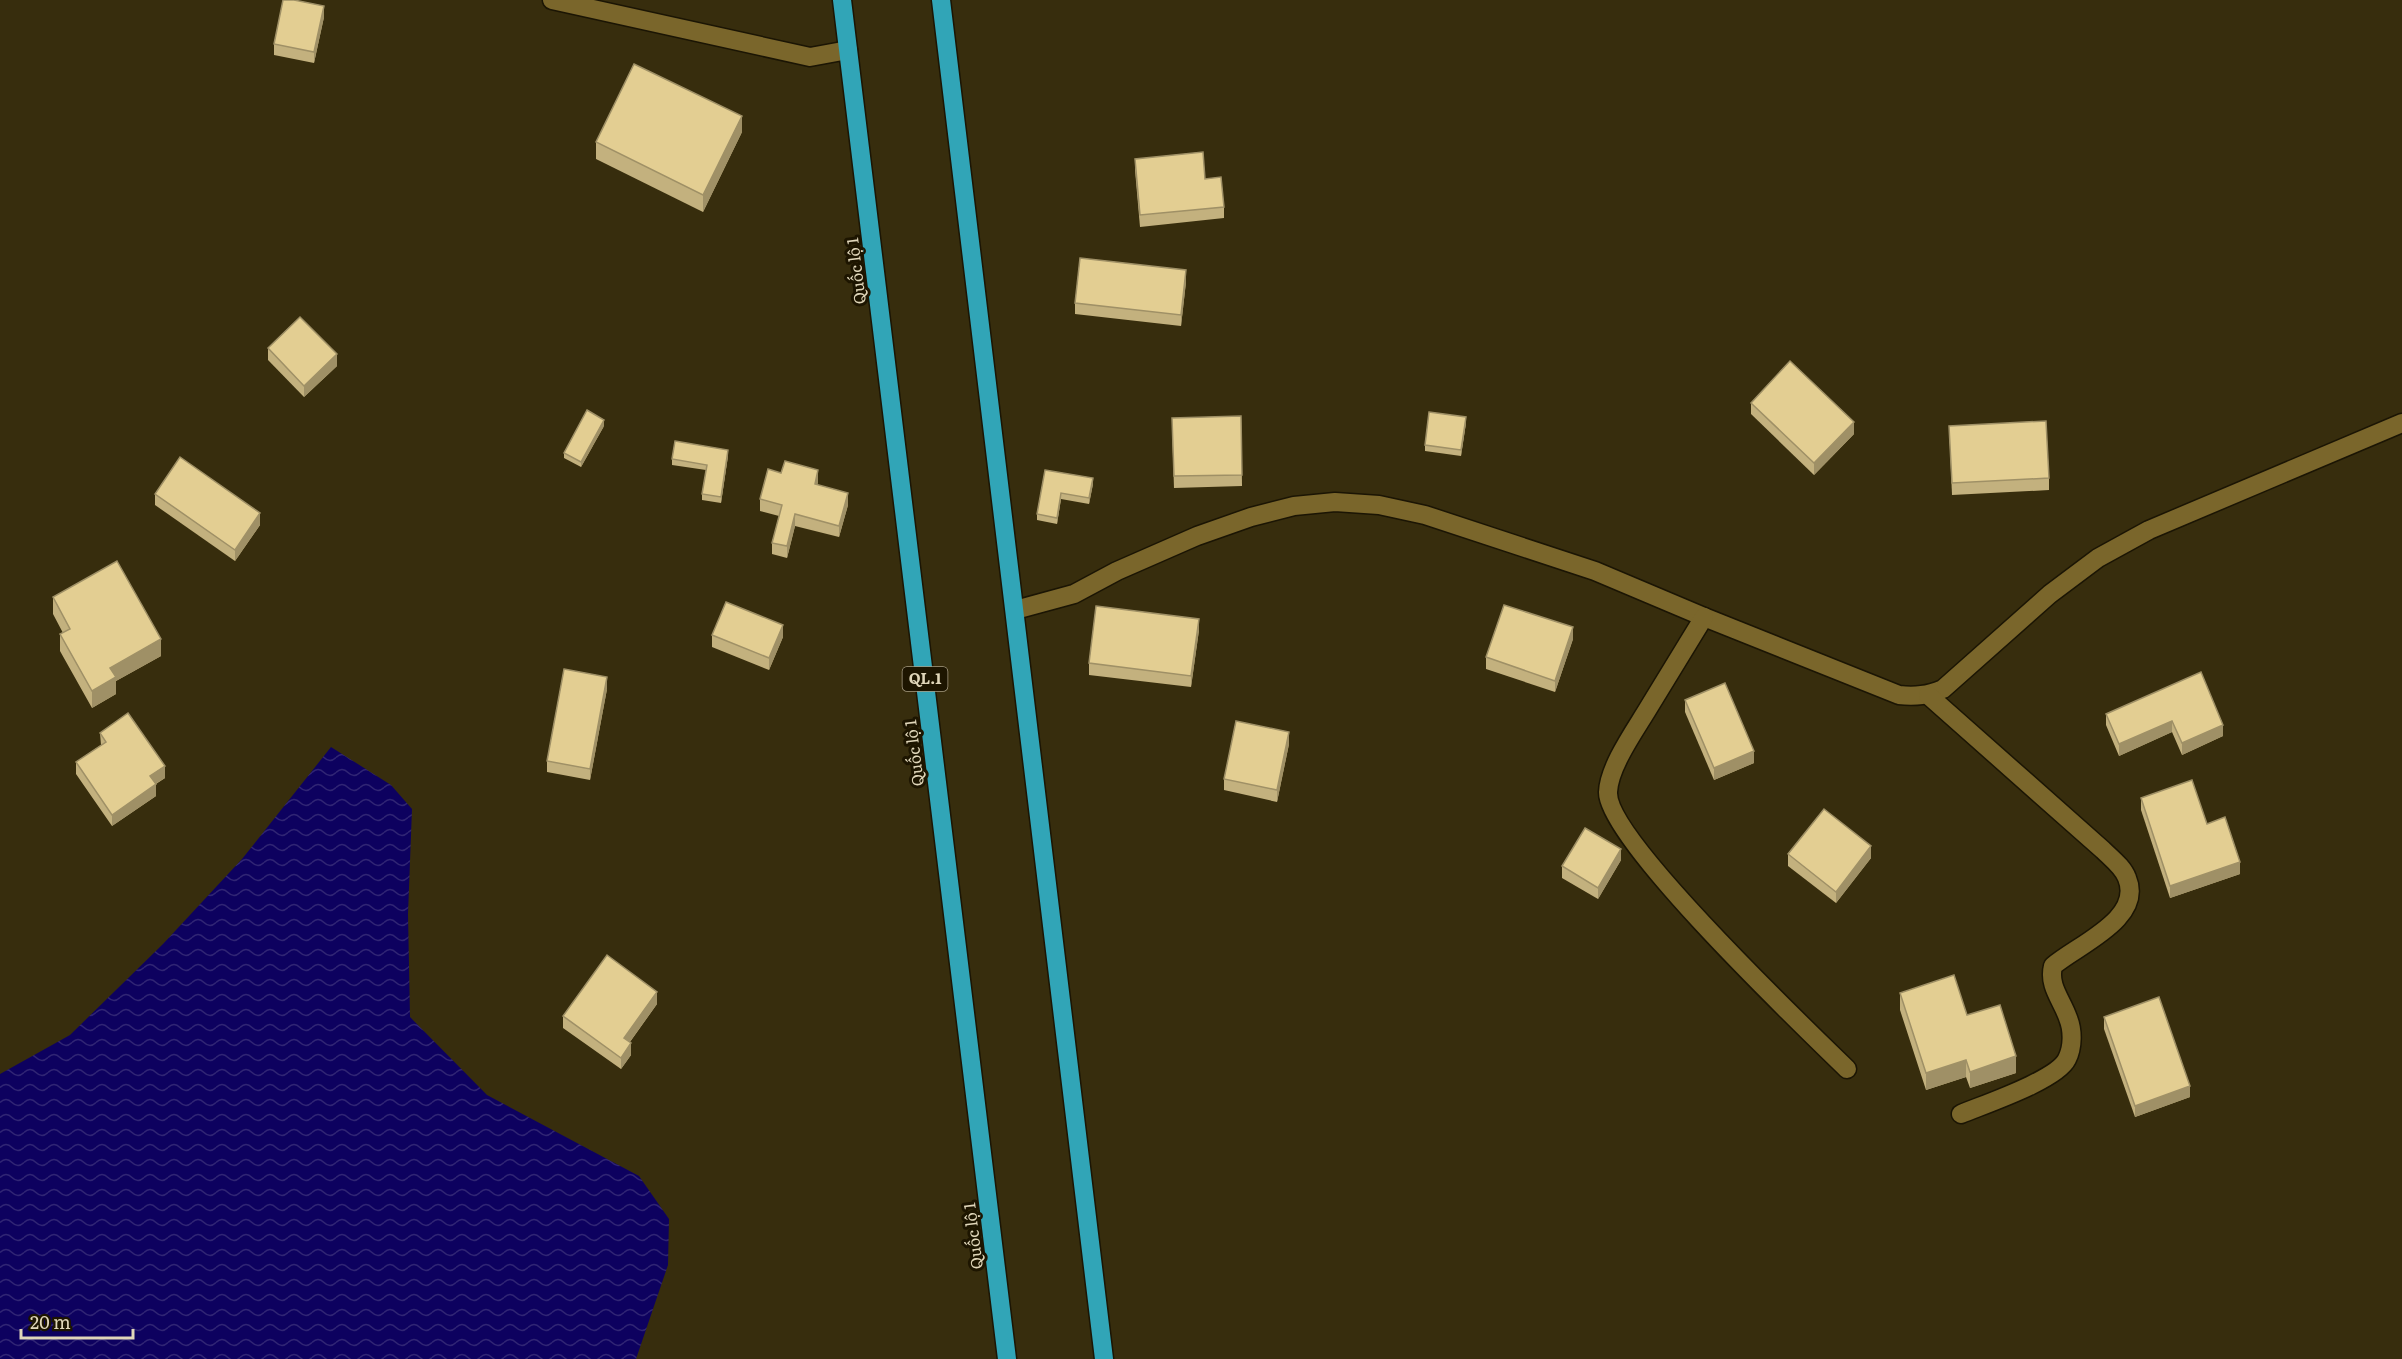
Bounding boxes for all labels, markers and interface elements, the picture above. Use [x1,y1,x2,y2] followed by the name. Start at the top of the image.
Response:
[839,236,871,306] street label: Quốc lộ 1
[902,667,948,691] road number: QL.1
[897,718,929,788] street label: Quốc lộ 1
[956,1201,988,1271] street label: Quốc lộ 1
[21,1302,134,1340] scale bar
[30,1308,71,1335] text: 20 m

